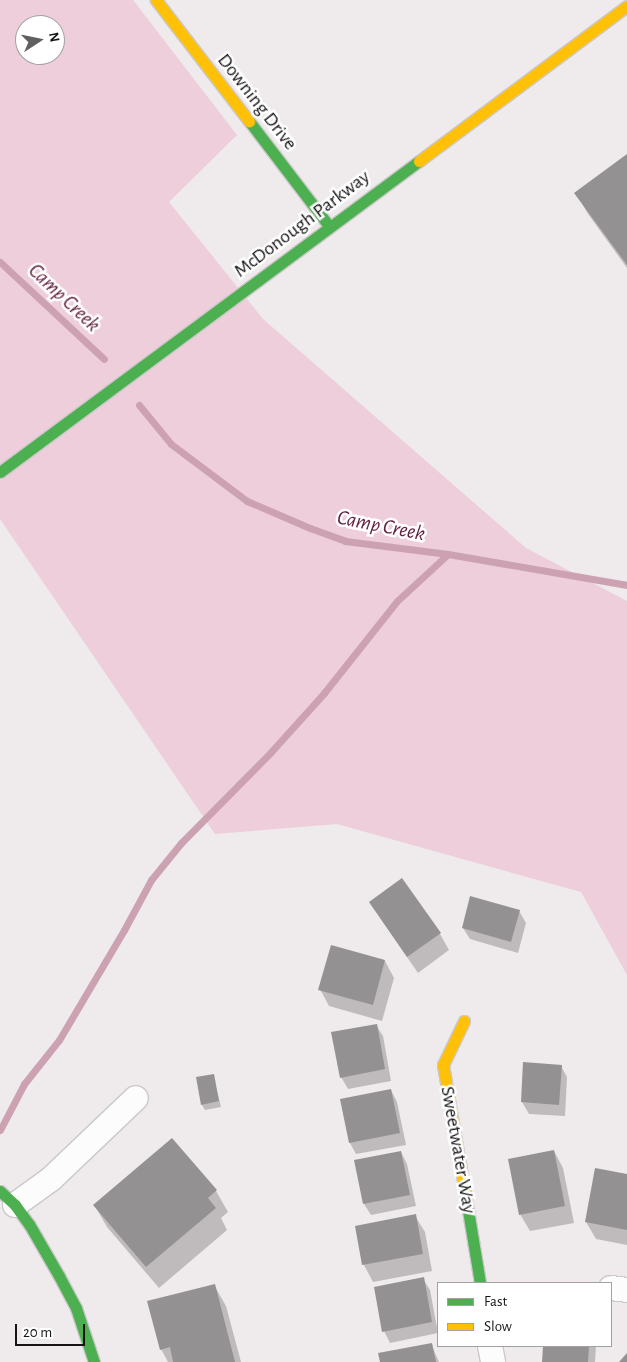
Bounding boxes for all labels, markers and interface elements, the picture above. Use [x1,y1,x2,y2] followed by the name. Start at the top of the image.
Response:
[15,15,65,65] north arrow
[46,31,62,43] text: N
[212,49,302,155] street label: Downing Drive
[229,165,375,283] street label: McDonough Parkway
[23,258,105,338] water label: Camp Creek
[335,505,427,547] water label: Camp Creek
[435,1084,481,1216] street label: Sweetwater Way
[437,1282,612,1347] legend
[484,1294,507,1309] text: Fast
[18,1314,88,1346] scale bar
[484,1319,512,1334] text: Slow
[23,1325,52,1340] text: 20 m

